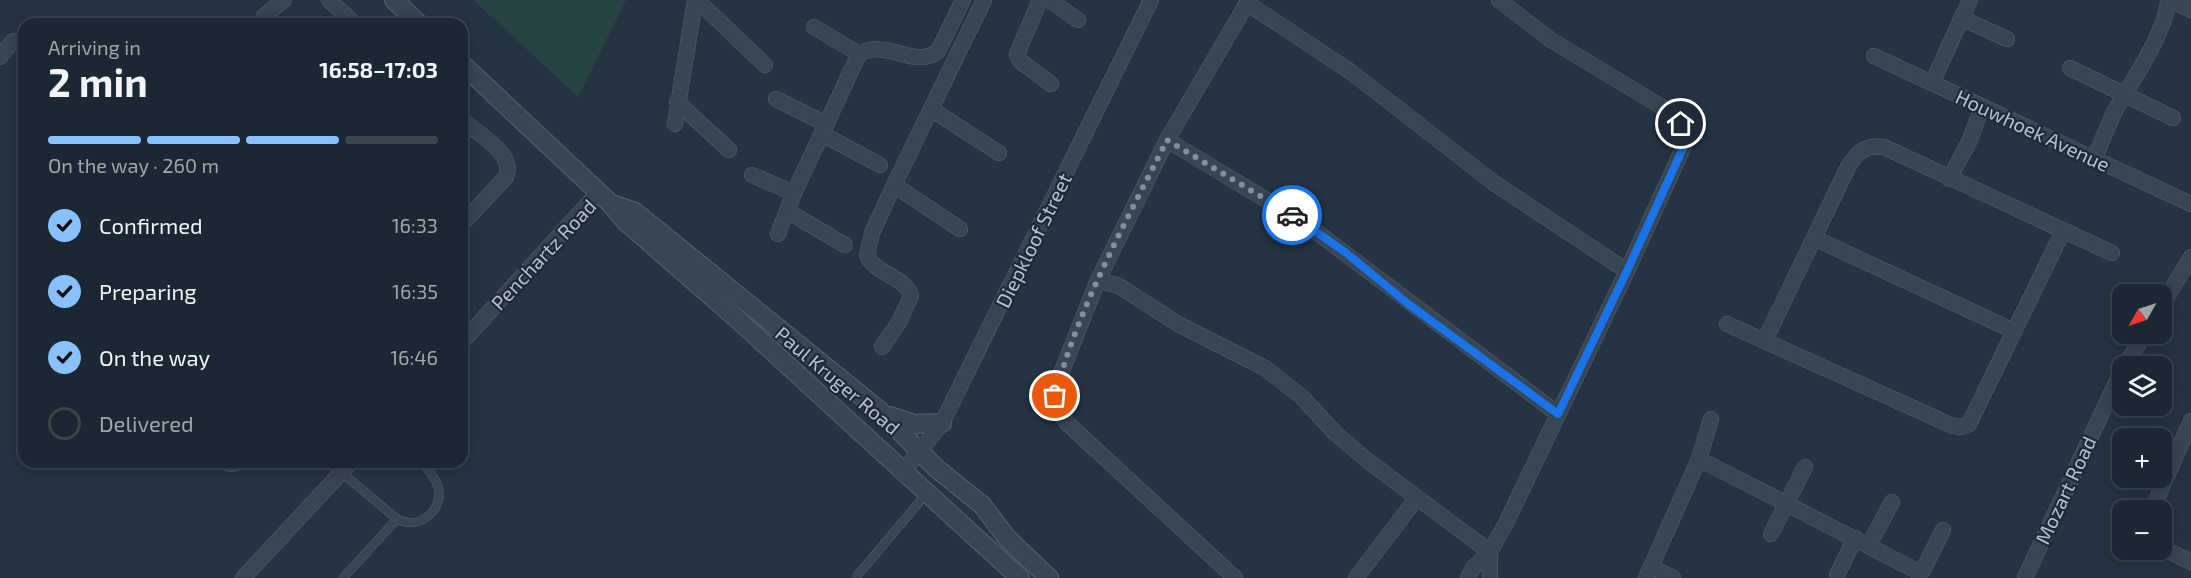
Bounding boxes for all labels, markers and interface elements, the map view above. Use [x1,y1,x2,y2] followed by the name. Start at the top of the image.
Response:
[48,35,141,59] text: Arriving in
[319,56,438,82] text: 16:58–17:03
[48,58,148,105] text: 2 min
[1952,84,2114,176] street label: Houwhoek Avenue
[1655,98,1706,149] pin
[1664,107,1697,140] icon: home
[48,153,219,177] text: On the way · 260 m
[990,168,1076,311] street label: Diepkloof Street
[1262,185,1322,245] courier
[486,194,600,314] street label: Penchartz Road
[1276,199,1309,232] icon: car
[48,209,81,242] icon: check
[99,212,203,238] text: Confirmed
[392,213,438,237] text: 16:33
[48,275,81,308] icon: check
[99,278,197,304] text: Preparing
[392,279,438,303] text: 16:35
[2112,284,2172,344] north arrow
[2112,284,2172,560] map controls
[771,321,905,439] street label: Paul Kruger Road
[48,341,81,374] icon: check
[99,344,210,370] text: On the way
[390,345,438,369] text: 16:46
[2112,356,2172,416] button: layers
[1029,370,1080,421] pin
[1038,379,1071,412] icon: bag
[99,410,194,436] text: Delivered
[2112,428,2172,488] button: +
[2030,432,2100,548] street label: Mozart Road
[2112,500,2172,560] button: −

